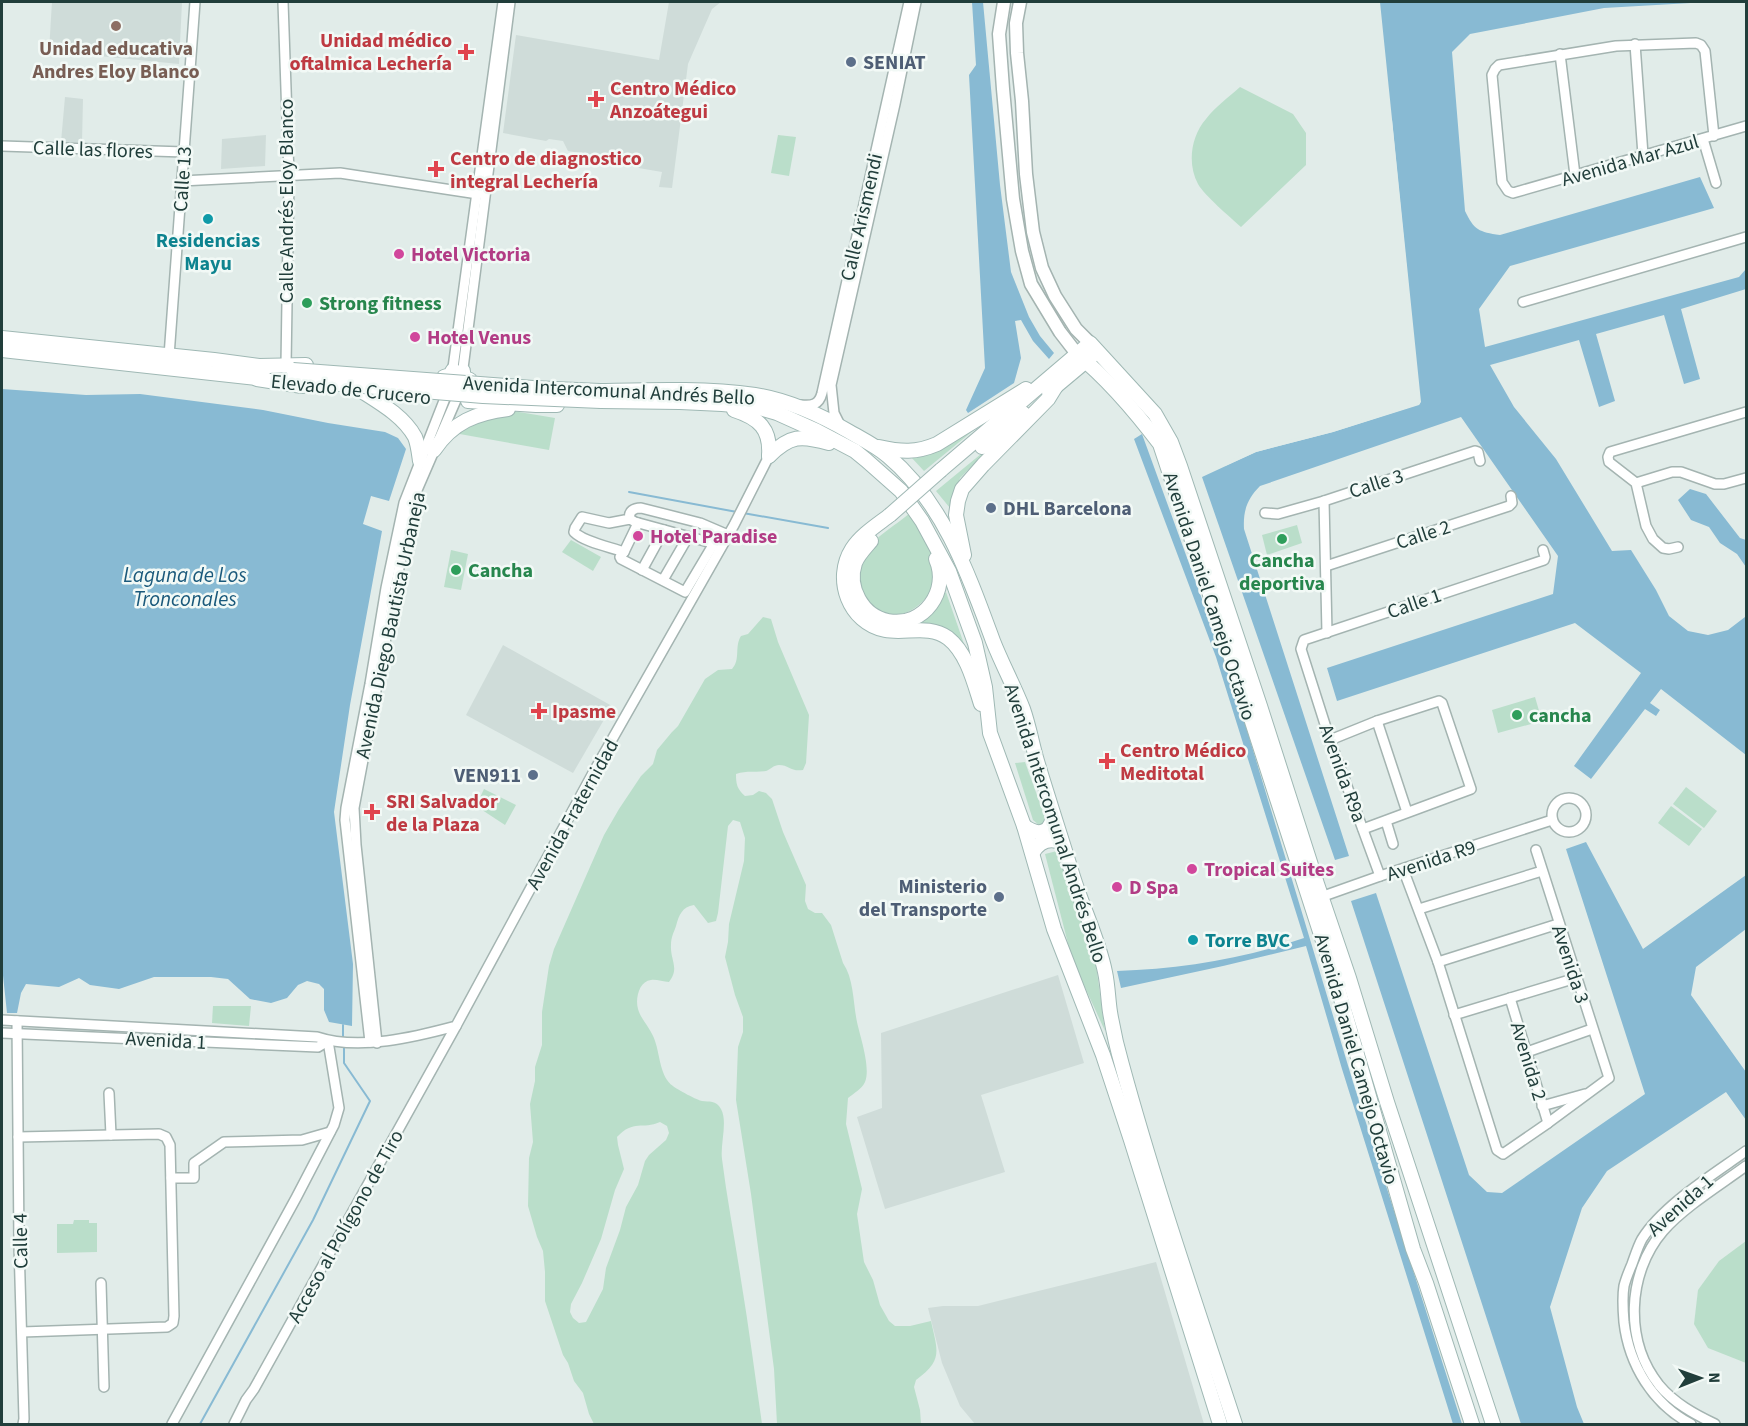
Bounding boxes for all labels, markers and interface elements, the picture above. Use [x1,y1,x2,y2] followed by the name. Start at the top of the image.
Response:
[109,19,123,33] marker: Unidad educativa Andres Eloy Blanco
[289,27,452,78] place label: Unidad médico oftalmica Lechería
[31,35,200,86] place label: Unidad educativa Andres Eloy Blanco
[457,43,475,61] marker: Unidad médico oftalmica Lechería
[863,49,926,77] place label: SENIAT
[844,55,858,69] marker: SENIAT
[609,75,736,126] place label: Centro Médico Anzoátegui
[587,90,605,108] marker: Centro Médico Anzoátegui
[273,99,301,303] street label: Calle Andrés Eloy Blanco
[1558,128,1702,194] street label: Avenida Mar Azul
[33,134,153,166] street label: Calle las flores
[167,145,199,213] street label: Calle 13
[450,145,642,196] place label: Centro de diagnostico integral Lechería
[834,151,890,284] street label: Calle Arismendi
[427,160,445,178] marker: Centro de diagnostico integral Lechería
[201,212,215,226] marker: Residencias Mayu
[156,227,260,278] place label: Residencias Mayu
[411,241,531,269] place label: Hotel Victoria
[392,247,406,261] marker: Hotel Victoria
[319,290,442,318] place label: Strong fitness
[300,296,314,310] marker: Strong fitness
[427,324,531,352] place label: Hotel Venus
[408,330,422,344] marker: Hotel Venus
[269,368,432,412] street label: Elevado de Crucero
[462,369,756,413] street label: Avenida Intercomunal Andrés Bello
[1346,462,1407,506] street label: Calle 3
[1156,468,1262,724] street label: Avenida Daniel Camejo Octavio
[349,489,433,761] street label: Avenida Diego Bautista Urbaneja
[1003,495,1132,523] place label: DHL Barcelona
[984,501,998,515] marker: DHL Barcelona
[1393,513,1454,557] street label: Calle 2
[650,523,777,551] place label: Hotel Paradise
[631,529,645,543] marker: Hotel Paradise
[1275,532,1289,546] marker: Cancha deportiva
[1239,547,1325,598] place label: Cancha deportiva
[468,557,533,585] place label: Cancha
[123,560,247,614] water label: Laguna de Los Tronconales
[449,563,463,577] marker: Cancha
[1383,582,1445,626] street label: Calle 1
[997,680,1113,967] street label: Avenida Intercomunal Andrés Bello
[552,698,616,726] place label: Ipasme
[530,702,548,720] marker: Ipasme
[1529,702,1591,730] place label: cancha
[1510,708,1524,722] marker: cancha
[1311,720,1373,826] street label: Avenida R9a
[520,734,626,895] street label: Avenida Fraternidad
[1120,737,1246,788] place label: Centro Médico Meditotal
[1098,752,1116,770] marker: Centro Médico Meditotal
[453,762,521,790] place label: VEN911
[526,768,540,782] marker: VEN911
[386,788,498,839] place label: SRI Salvador de la Plaza
[363,803,381,821] marker: SRI Salvador de la Plaza
[1383,833,1480,889] street label: Avenida R9
[1204,856,1334,884] place label: Tropical Suites
[1185,862,1199,876] marker: Tropical Suites
[859,873,987,924] place label: Ministerio del Transporte
[1129,874,1179,902] place label: D Spa
[1110,880,1124,894] marker: D Spa
[992,890,1006,904] marker: Ministerio del Transporte
[1544,922,1596,1007] street label: Avenida 3
[1205,927,1291,955] place label: Torre BVC
[1307,931,1405,1188] street label: Avenida Daniel Camejo Octavio
[1186,933,1200,947] marker: Torre BVC
[1503,1019,1553,1104] street label: Avenida 2
[125,1025,207,1057] street label: Avenida 1
[281,1125,411,1328] street label: Acceso al Polígono de Tiro
[1641,1168,1720,1243] street label: Avenida 1
[7,1213,35,1269] street label: Calle 4
[1670,1348,1730,1408] north arrow
[1703,1372,1725,1383] text: N

